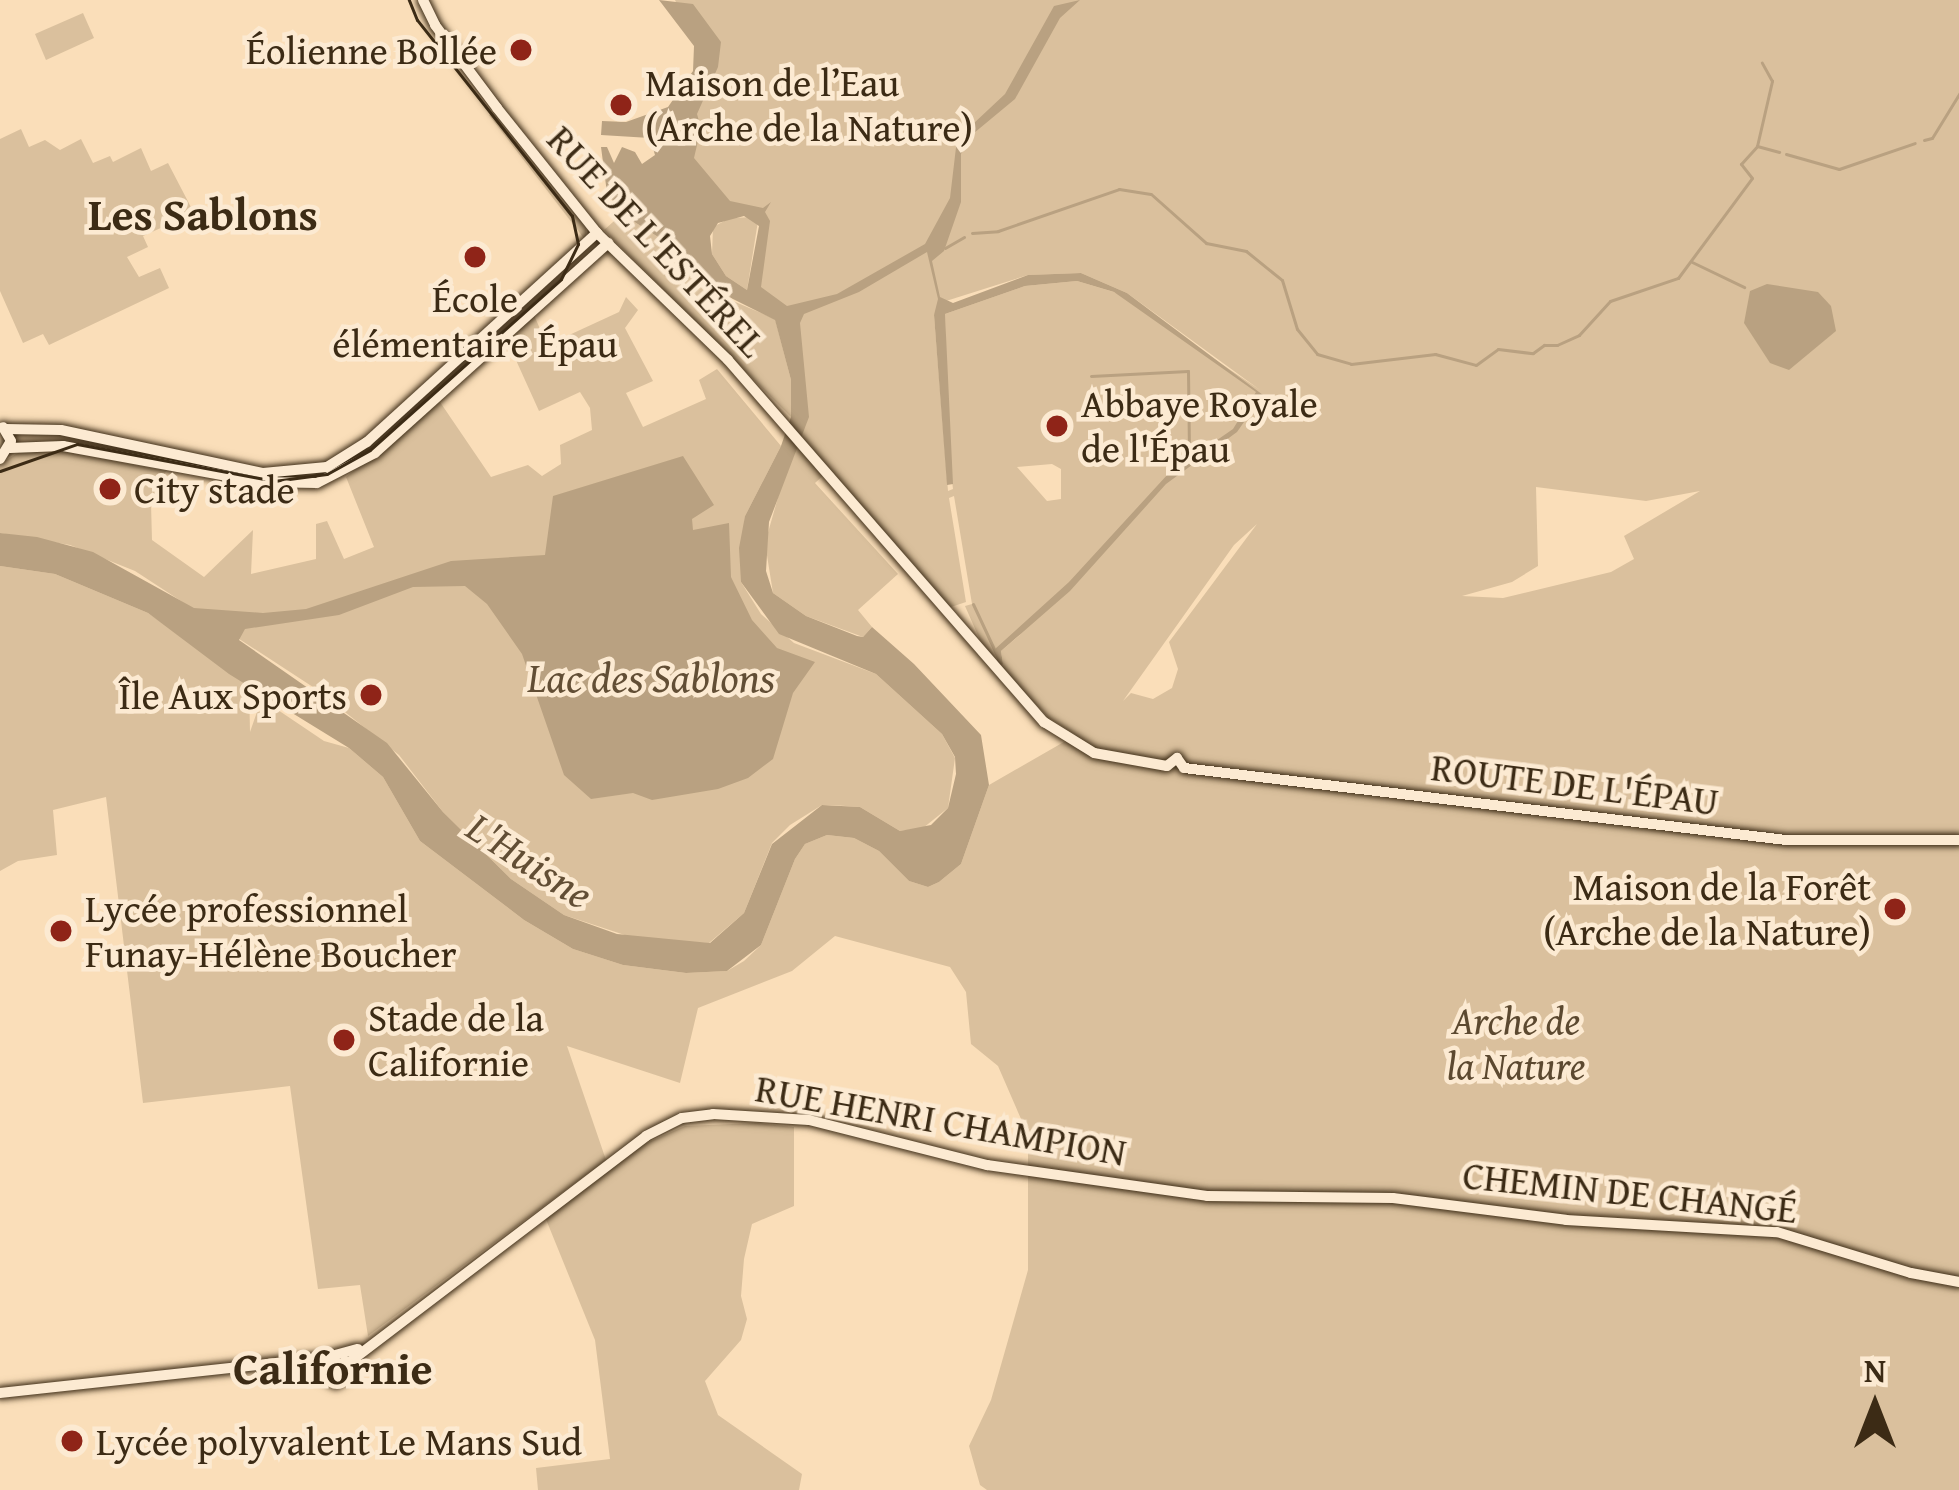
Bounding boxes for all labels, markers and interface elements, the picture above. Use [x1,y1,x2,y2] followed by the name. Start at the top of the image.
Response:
[246,27,497,73] place label: Éolienne Bollée
[508,37,534,63] marker: Éolienne Bollée
[645,60,973,151] place label: Maison de l’Eau (Arche de la Nature)
[608,92,634,118] marker: Maison de l’Eau (Arche de la Nature)
[538,116,776,366] street label: RUE DE L'ESTÉREL
[88,187,318,241] district label: Les Sablons
[462,244,488,270] marker: École élémentaire Épau
[332,276,618,367] place label: École élémentaire Épau
[1081,381,1318,472] place label: Abbaye Royale de l'Épau
[1044,413,1070,439] marker: Abbaye Royale de l'Épau
[134,466,295,512] place label: City stade
[97,476,123,502] marker: City stade
[527,652,775,702] water label: Lac des Sablons
[119,672,347,718] place label: Île Aux Sports
[358,682,384,708] marker: Île Aux Sports
[1429,743,1721,825] street label: ROUTE DE L'ÉPAU
[458,801,602,919] water label: L'Huisne
[1543,864,1871,955] place label: Maison de la Forêt (Arche de la Nature)
[85,886,457,977] place label: Lycée professionnel Funay-Hélène Boucher
[1882,896,1908,922] marker: Maison de la Forêt (Arche de la Nature)
[48,918,74,944] marker: Lycée professionnel Funay-Hélène Boucher
[368,995,544,1086] place label: Stade de la Californie
[1447,998,1585,1089] park label: Arche de la Nature
[331,1027,357,1053] marker: Stade de la Californie
[752,1064,1130,1176] street label: RUE HENRI CHAMPION
[1461,1151,1799,1233] street label: CHEMIN DE CHANGÉ
[233,1341,433,1395] district label: Californie
[1815,1346,1935,1466] north arrow
[1864,1346,1886,1394] text: N
[96,1418,582,1464] place label: Lycée polyvalent Le Mans Sud
[59,1428,85,1454] marker: Lycée polyvalent Le Mans Sud

